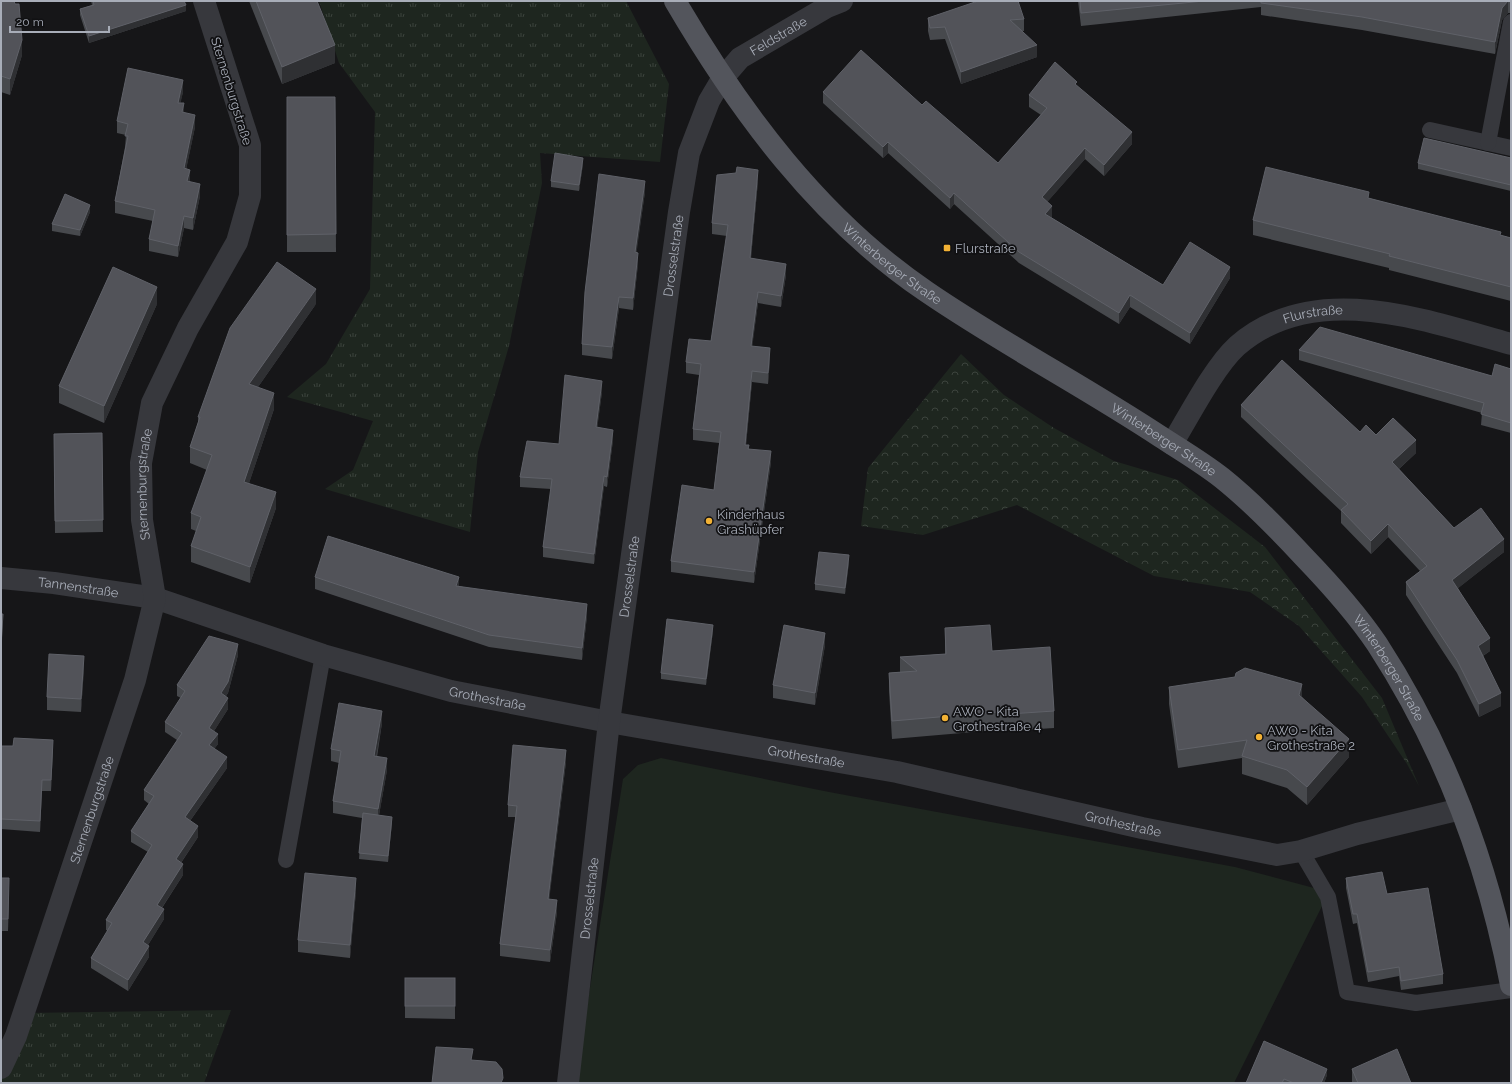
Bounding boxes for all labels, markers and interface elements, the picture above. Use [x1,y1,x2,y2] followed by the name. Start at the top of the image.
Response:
[10,8,109,34] scale bar
[747,13,810,59] street label: Feldstraße
[16,15,44,29] text: 20 m
[208,35,255,147] street label: Sternenburgstraße
[660,214,687,298] street label: Drosselstraße
[839,220,944,308] street label: Winterberger Straße
[955,241,1016,256] place label: Flurstraße
[942,243,952,253] marker: Flurstraße
[1281,302,1343,327] street label: Flurstraße
[1108,400,1219,479] street label: Winterberger Straße
[134,427,155,541] street label: Sternenburgstraße
[717,507,785,537] place label: Kinderhaus Grashüpfer
[704,516,714,526] marker: Kinderhaus Grashüpfer
[616,535,643,619] street label: Drosselstraße
[37,575,120,601] street label: Tannenstraße
[1350,612,1427,724] street label: Winterberger Straße
[448,684,528,714] street label: Grothestraße
[953,704,1041,734] place label: AWO - Kita Grothestraße 4
[940,713,950,723] marker: AWO - Kita Grothestraße 4
[1267,723,1355,753] place label: AWO - Kita Grothestraße 2
[1254,732,1264,742] marker: AWO - Kita Grothestraße 2
[767,743,846,771] street label: Grothestraße
[67,754,117,865] street label: Sternenburgstraße
[1083,808,1163,840] street label: Grothestraße
[577,856,602,940] street label: Drosselstraße

